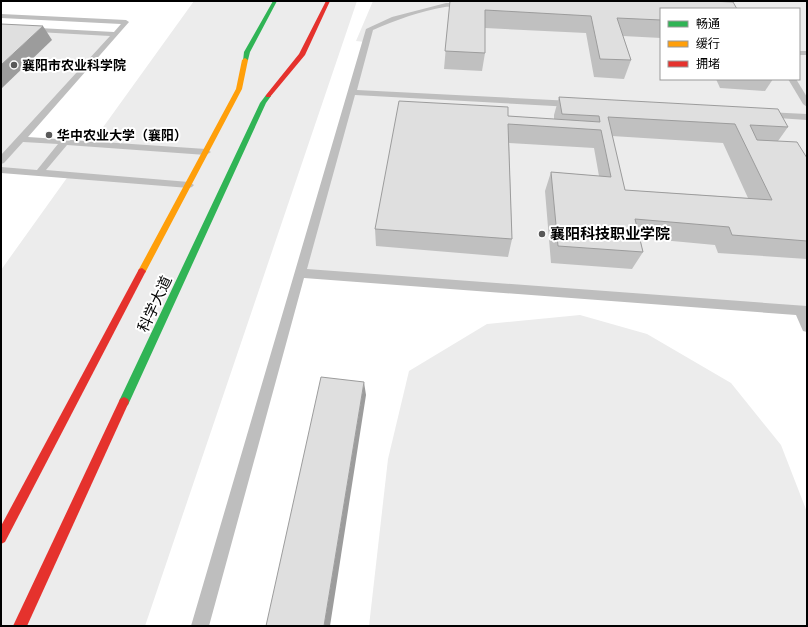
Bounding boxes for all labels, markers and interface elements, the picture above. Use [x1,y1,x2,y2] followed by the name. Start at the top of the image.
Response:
[660,8,800,80] legend
[696,16,720,31] text: 畅通
[696,36,720,51] text: 缓行
[696,56,720,71] text: 拥堵
[22,57,126,74] place label: 襄阳市农业科学院
[9,60,19,70] marker: 襄阳市农业科学院
[57,127,187,144] place label: 华中农业大学（襄阳）
[44,130,54,140] marker: 华中农业大学（襄阳）
[550,224,670,243] place label: 襄阳科技职业学院
[537,229,547,239] marker: 襄阳科技职业学院
[133,273,176,335] street label: 科学大道

